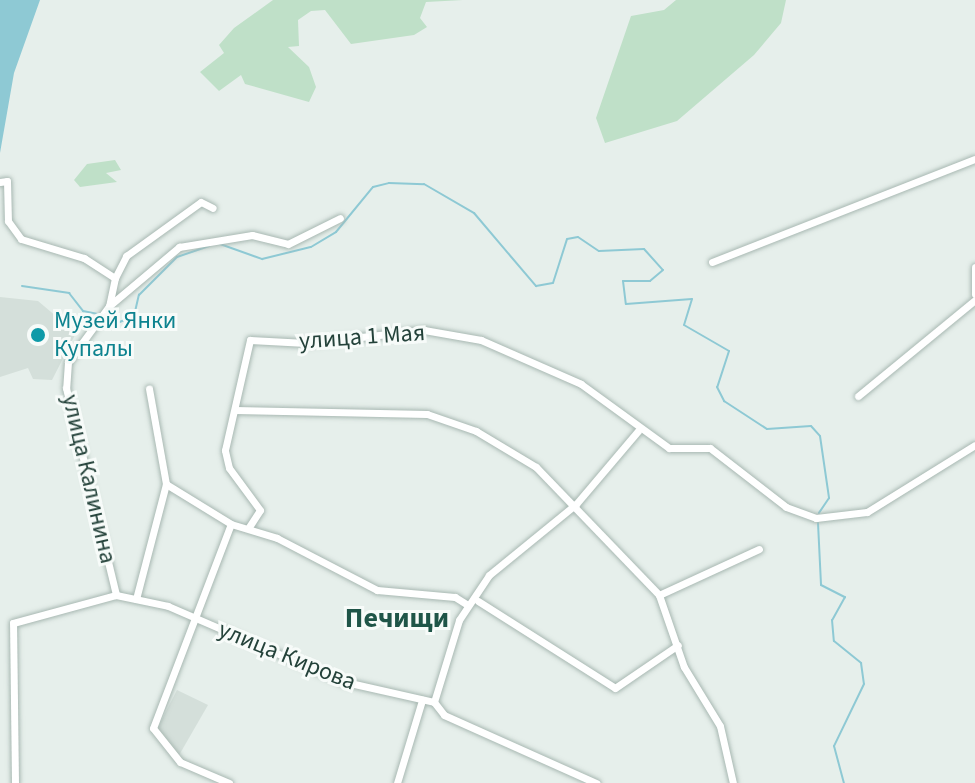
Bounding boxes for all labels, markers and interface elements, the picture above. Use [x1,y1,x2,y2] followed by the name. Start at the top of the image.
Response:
[54,307,176,363] place label: Музей Янки Купалы
[298,318,426,356] street label: улица 1 Мая
[29,326,47,344] marker: Музей Янки Купалы
[56,392,122,566] street label: улица Калинина
[345,601,449,635] district label: Печищи
[214,615,360,697] street label: улица Кирова

